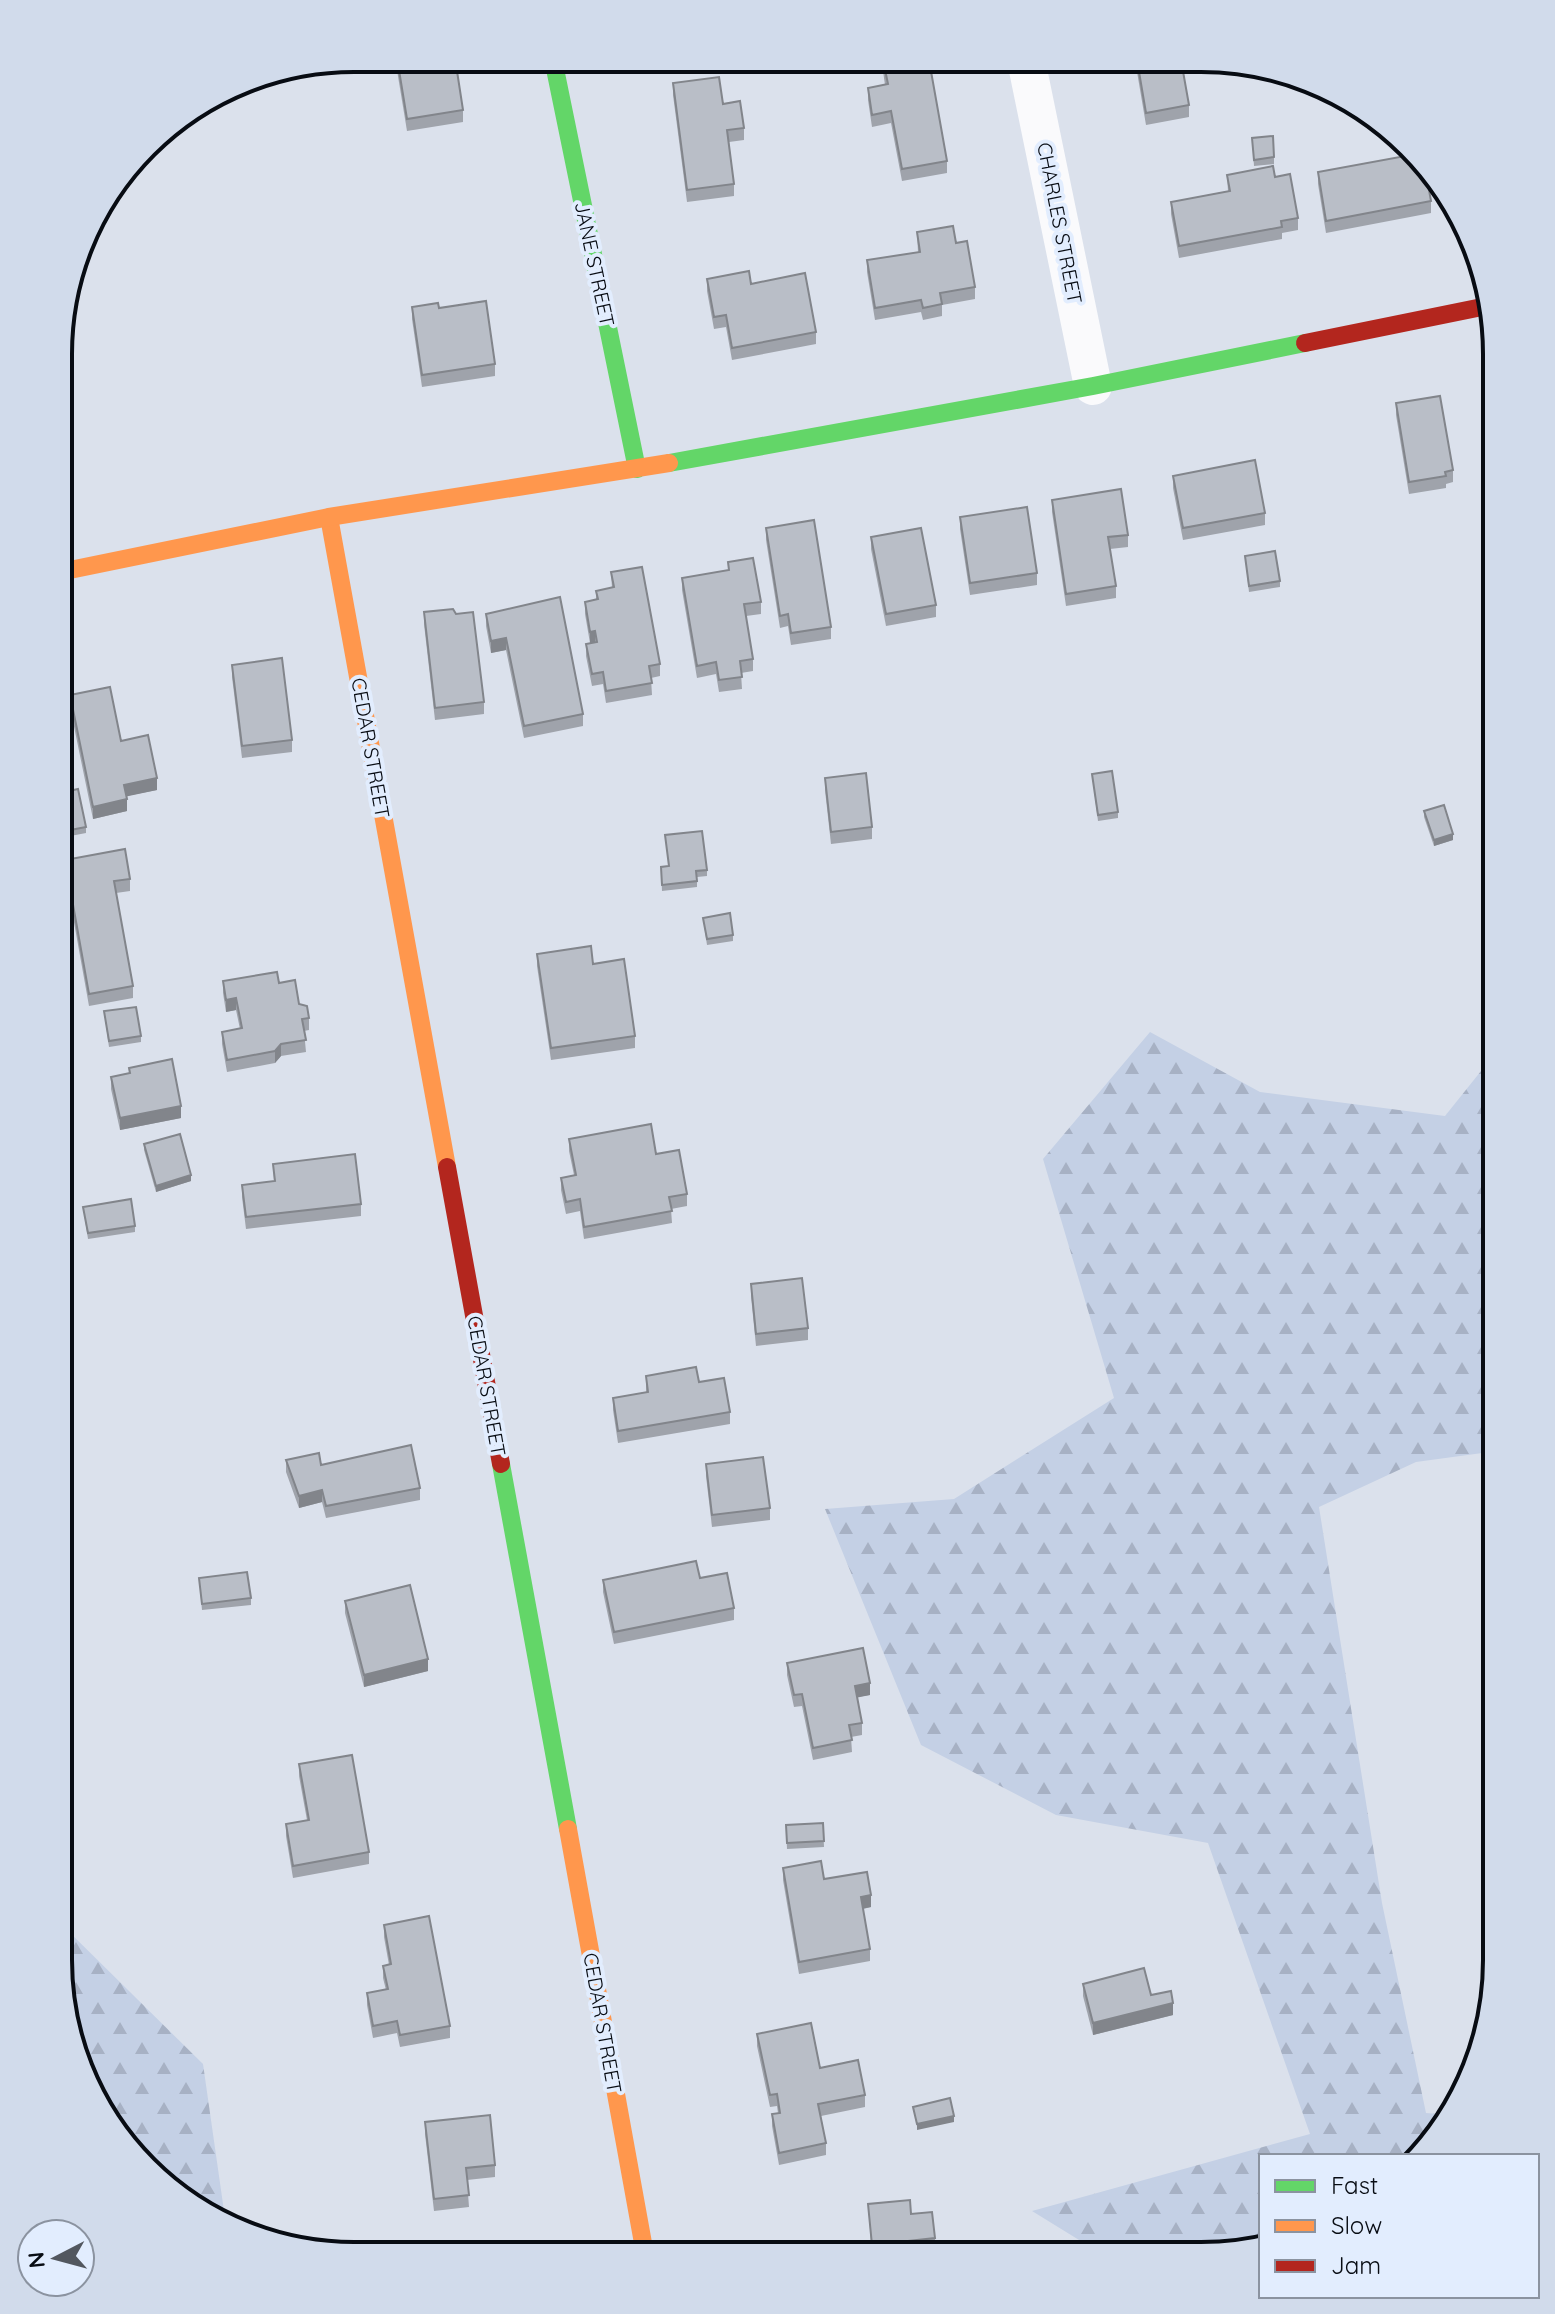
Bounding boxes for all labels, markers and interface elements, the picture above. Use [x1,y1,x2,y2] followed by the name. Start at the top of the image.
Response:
[1032,140,1088,306] street label: CHARLES STREET
[570,199,620,329] street label: JANE STREET
[346,676,396,820] street label: CEDAR STREET
[462,1314,512,1458] street label: CEDAR STREET
[578,1951,628,2095] street label: CEDAR STREET
[1259,2154,1539,2298] legend
[1331,2170,1378,2200] text: Fast
[1331,2210,1382,2240] text: Slow
[16,2218,96,2298] north arrow
[1331,2250,1381,2280] text: Jam
[21,2251,51,2270] text: N

